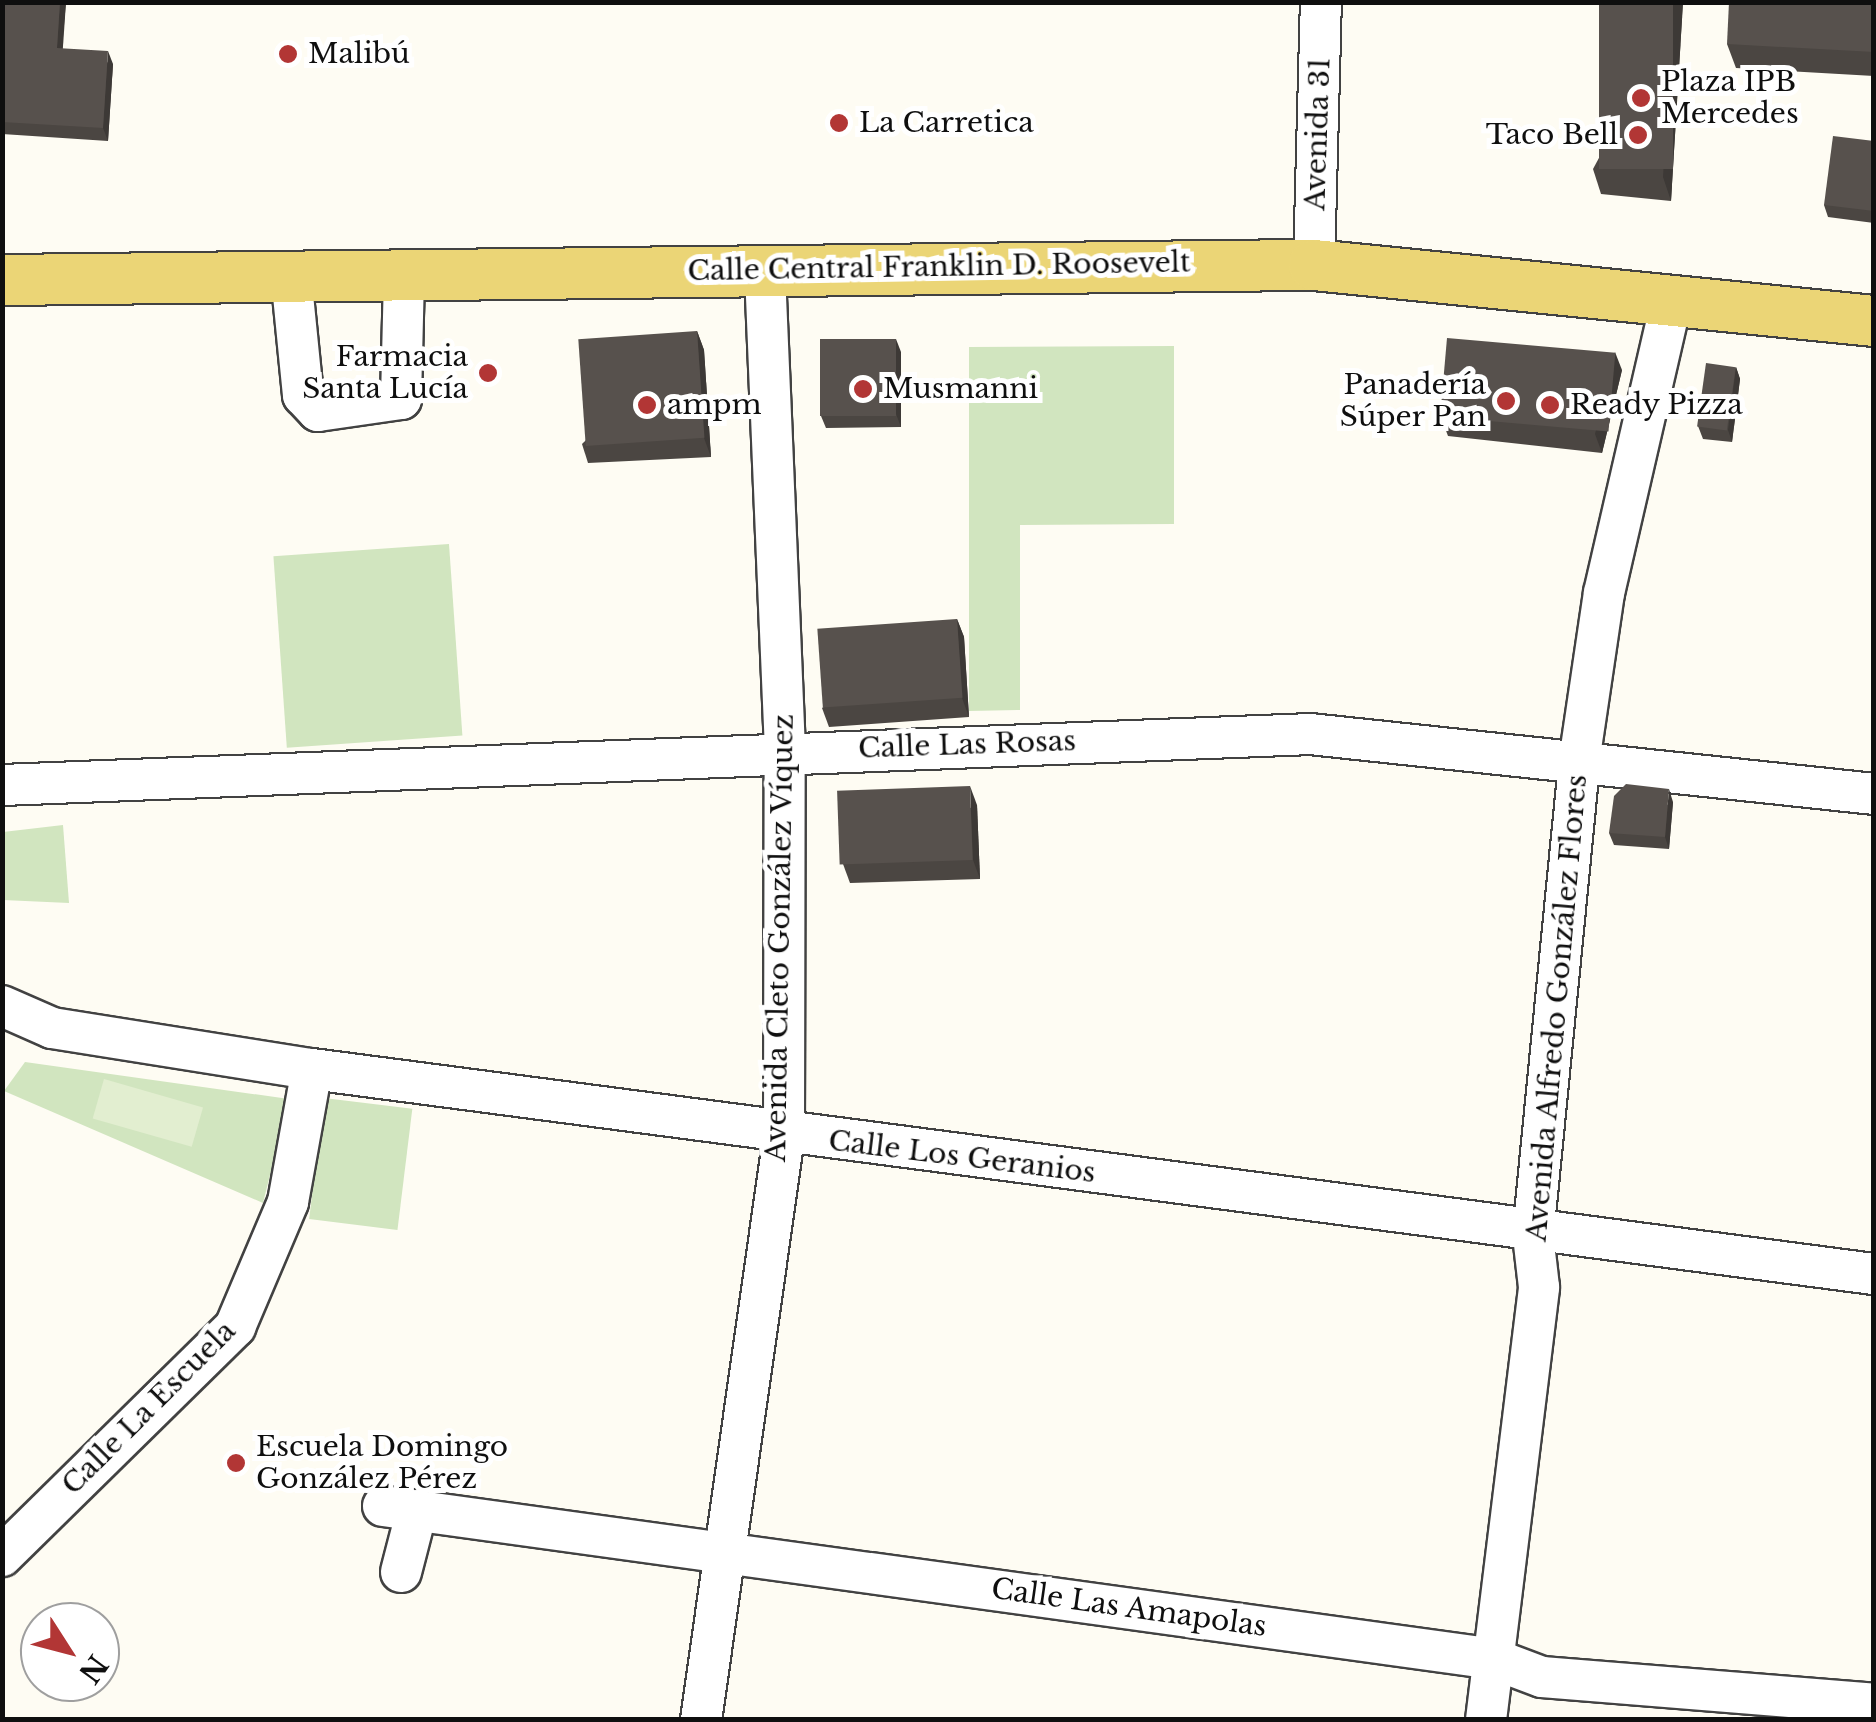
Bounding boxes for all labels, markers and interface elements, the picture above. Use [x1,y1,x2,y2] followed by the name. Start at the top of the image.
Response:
[308,37,410,71] place label: Malibú
[277,43,299,65] marker: Malibú
[1299,57,1337,211] street label: Avenida 31
[1661,65,1799,131] place label: Plaza IPB Mercedes
[1630,87,1652,109] marker: Plaza IPB Mercedes
[859,106,1034,140] place label: La Carretica
[828,112,850,134] marker: La Carretica
[1486,118,1618,152] place label: Taco Bell
[1627,124,1649,146] marker: Taco Bell
[687,246,1191,288] street label: Calle Central Franklin D. Roosevelt
[302,340,468,406] place label: Farmacia Santa Lucía
[477,362,499,384] marker: Farmacia Santa Lucía
[1339,368,1486,434] place label: Panadería Súper Pan
[883,372,1038,406] place label: Musmanni
[852,378,874,400] marker: Musmanni
[667,388,762,422] place label: ampm
[1570,388,1744,422] place label: Ready Pizza
[1495,390,1517,412] marker: Panadería Súper Pan
[636,394,658,416] marker: ampm
[1539,394,1561,416] marker: Ready Pizza
[759,713,801,1163] street label: Avenida Cleto González Víquez
[858,724,1076,766] street label: Calle Las Rosas
[1520,772,1594,1244] street label: Avenida Alfredo González Flores
[827,1124,1097,1190] street label: Calle Los Geranios
[55,1314,243,1502] street label: Calle La Escuela
[256,1430,508,1496] place label: Escuela Domingo González Pérez
[225,1452,247,1474] marker: Escuela Domingo González Pérez
[989,1572,1269,1644] street label: Calle Las Amapolas
[20,1602,120,1702] north arrow
[71,1648,115,1690] text: N

